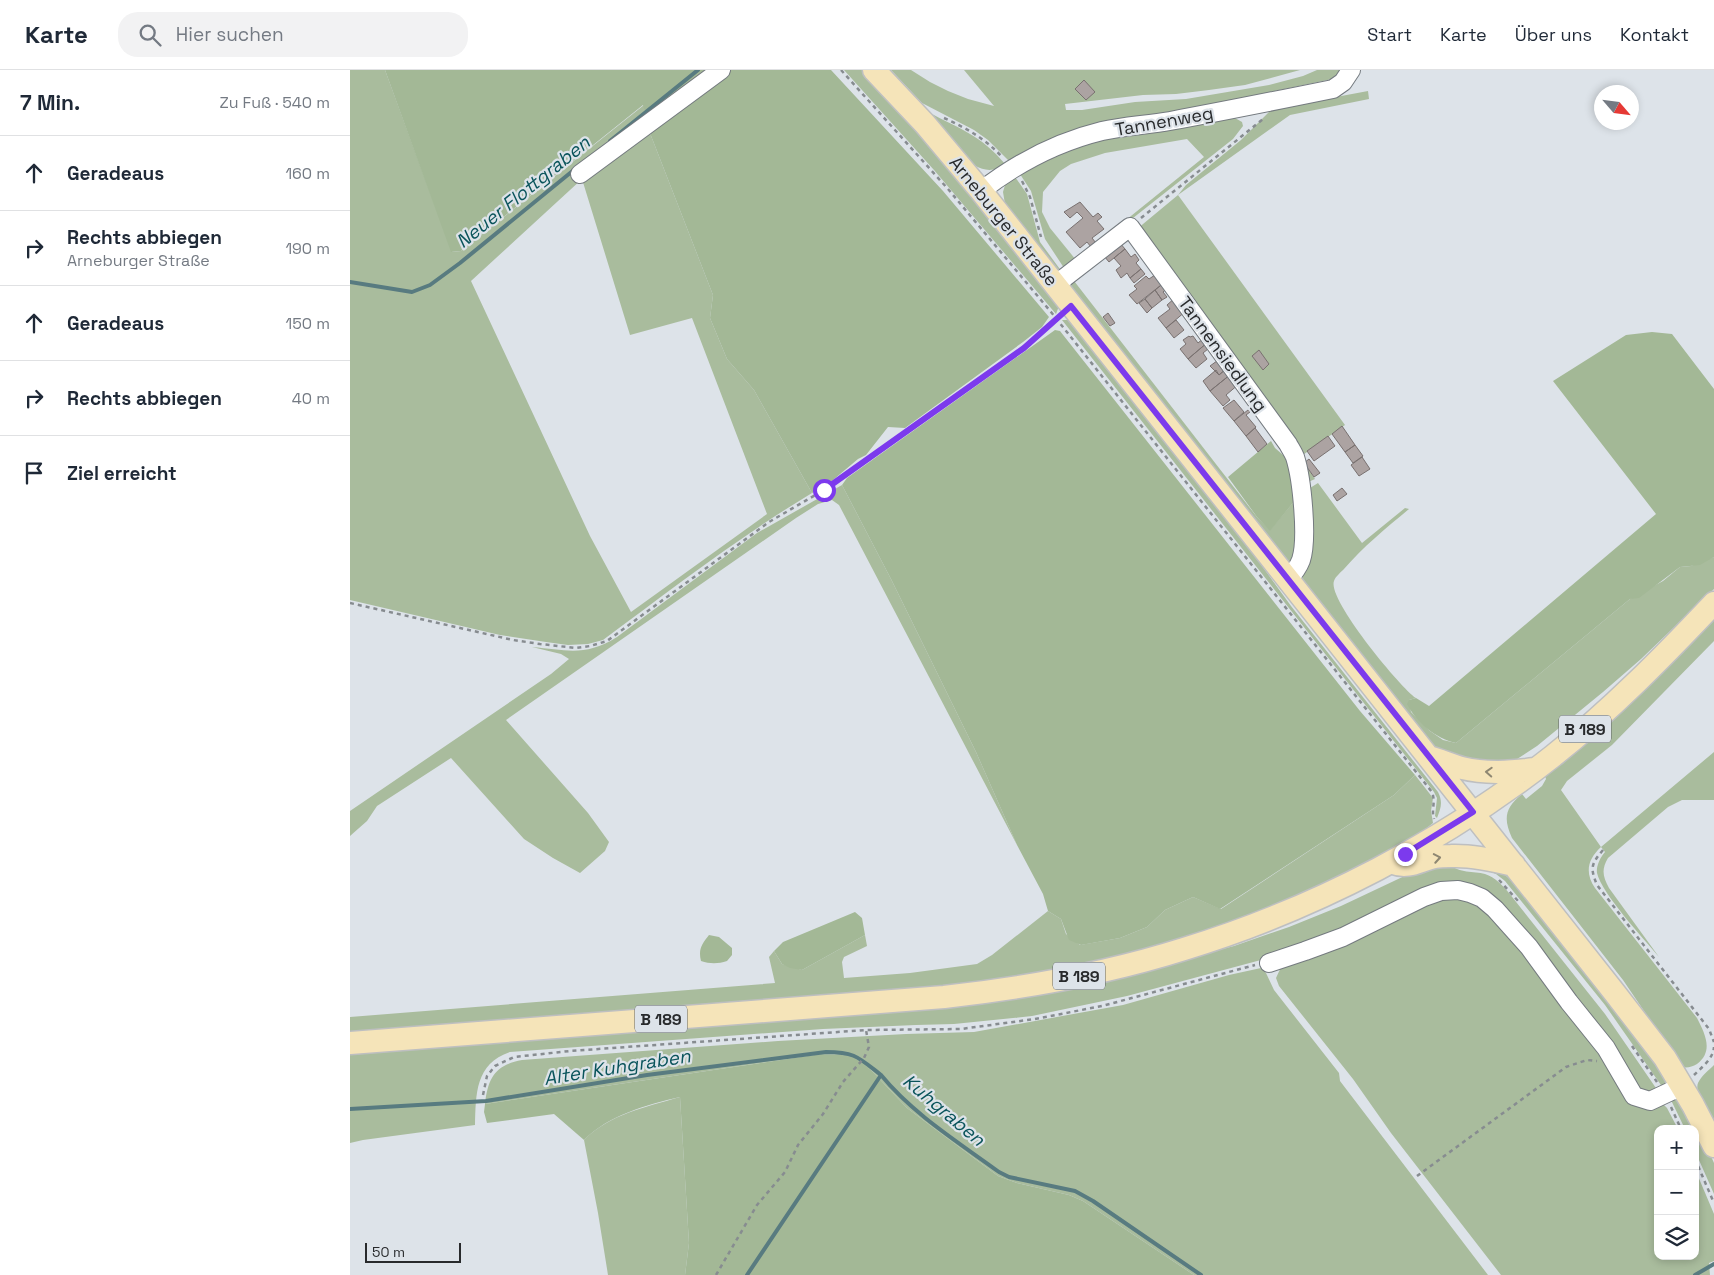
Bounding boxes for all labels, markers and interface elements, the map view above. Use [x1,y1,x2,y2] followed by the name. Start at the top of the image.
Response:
[118,12,468,57] search box
[25,19,88,50] text: Karte
[136,21,164,49] icon: search
[176,22,284,47] text: Hier suchen
[1367,23,1412,46] text: Start
[1440,23,1487,46] text: Karte
[1515,23,1592,46] text: Über uns
[1620,23,1689,46] text: Kontakt
[1594,85,1639,130] north arrow
[20,89,80,116] text: 7 Min.
[220,92,330,113] text: Zu Fuß · 540 m
[1113,101,1215,141] street label: Tannenweg
[451,130,595,254] water label: Neuer Flottgraben
[945,151,1063,291] street label: Arneburger Straße
[20,159,48,187] icon: ahead
[67,161,164,186] text: Geradeaus
[285,163,330,184] text: 160 m
[67,225,222,250] text: Rechts abbiegen
[20,234,48,262] icon: right
[285,238,330,259] text: 190 m
[67,250,210,271] text: Arneburger Straße
[1173,292,1273,416] street label: Tannensiedlung
[20,309,48,337] icon: ahead
[67,311,164,336] text: Geradeaus
[286,313,330,334] text: 150 m
[20,384,48,412] icon: right
[67,386,222,411] text: Rechts abbiegen
[292,388,330,409] text: 40 m
[20,459,48,487] icon: arrive
[67,461,177,486] text: Ziel erreicht
[813,479,836,502] route start
[1559,716,1611,742] road number: B 189
[1484,766,1492,777] one-way arrow
[1394,843,1417,866] route end
[1433,853,1442,864] one-way arrow
[1053,962,1105,989] road number: B 189
[635,1006,687,1032] road number: B 189
[542,1043,692,1091] water label: Alter Kuhgraben
[898,1068,991,1152] water label: Kuhgraben
[1654,1125,1699,1260] map controls
[1654,1125,1699,1170] button: +
[1654,1170,1699,1215] button: −
[1654,1215,1699,1260] button: layers
[365,1240,461,1263] scale bar
[372,1243,405,1261] text: 50 m

